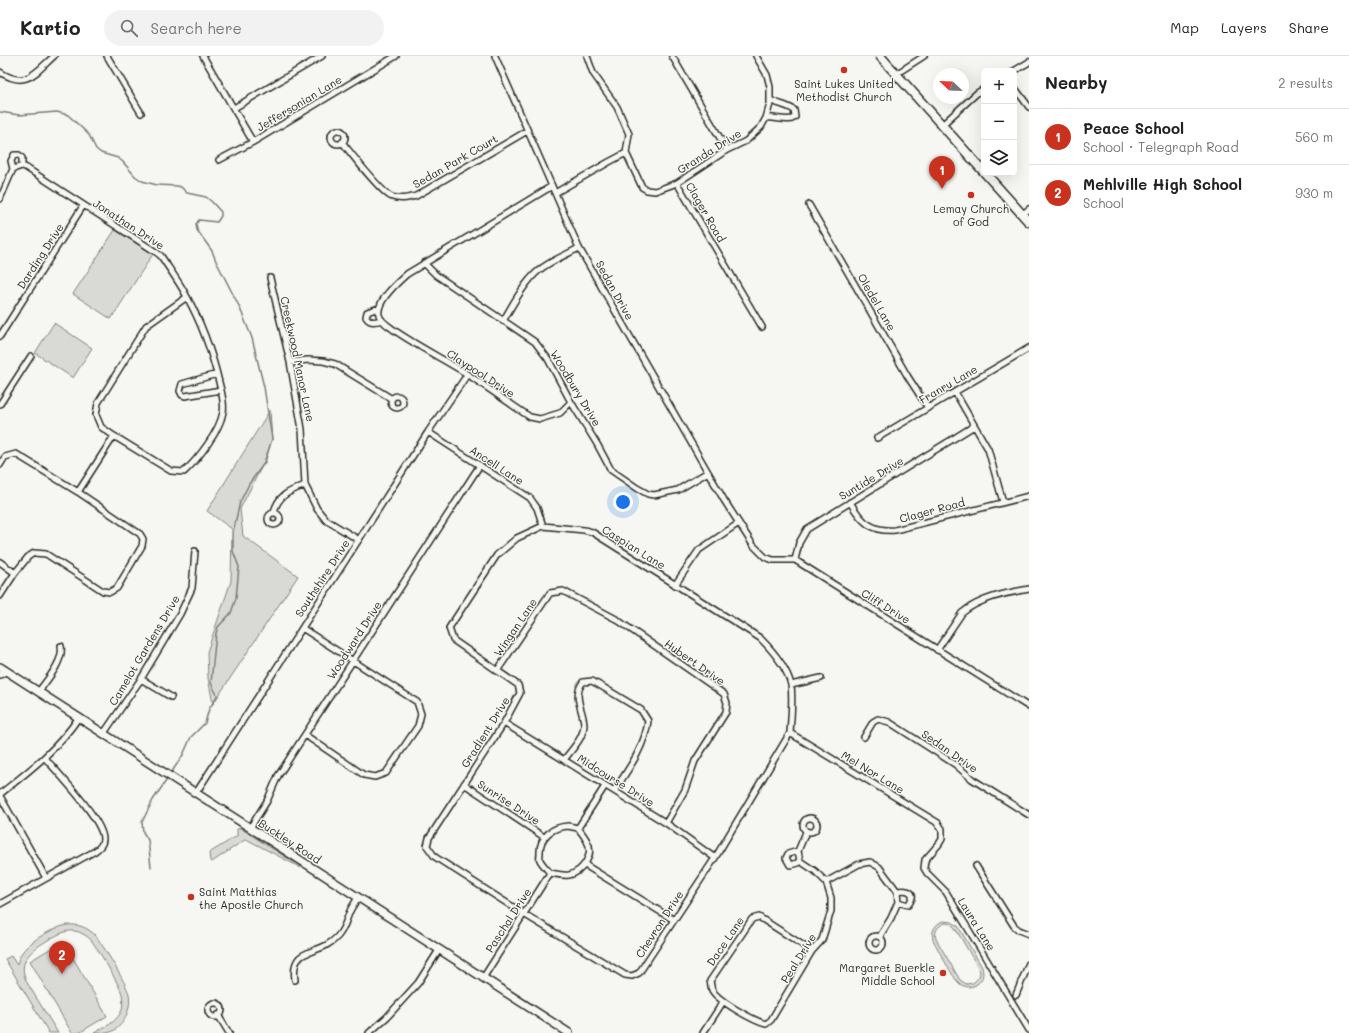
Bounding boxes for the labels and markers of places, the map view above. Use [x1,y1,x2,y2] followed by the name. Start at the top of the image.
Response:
[839,65,849,75] marker: Saint Lukes United Methodist Church
[794,76,894,104] place label: Saint Lukes United Methodist Church
[929,156,955,189] pin: 1
[966,190,976,200] marker: Lemay Church of God
[933,201,1009,229] place label: Lemay Church of God
[199,884,303,912] place label: Saint Matthias the Apostle Church
[186,892,196,902] marker: Saint Matthias the Apostle Church
[49,941,75,974] pin: 2
[839,960,935,988] place label: Margaret Buerkle Middle School
[938,968,948,978] marker: Margaret Buerkle Middle School

